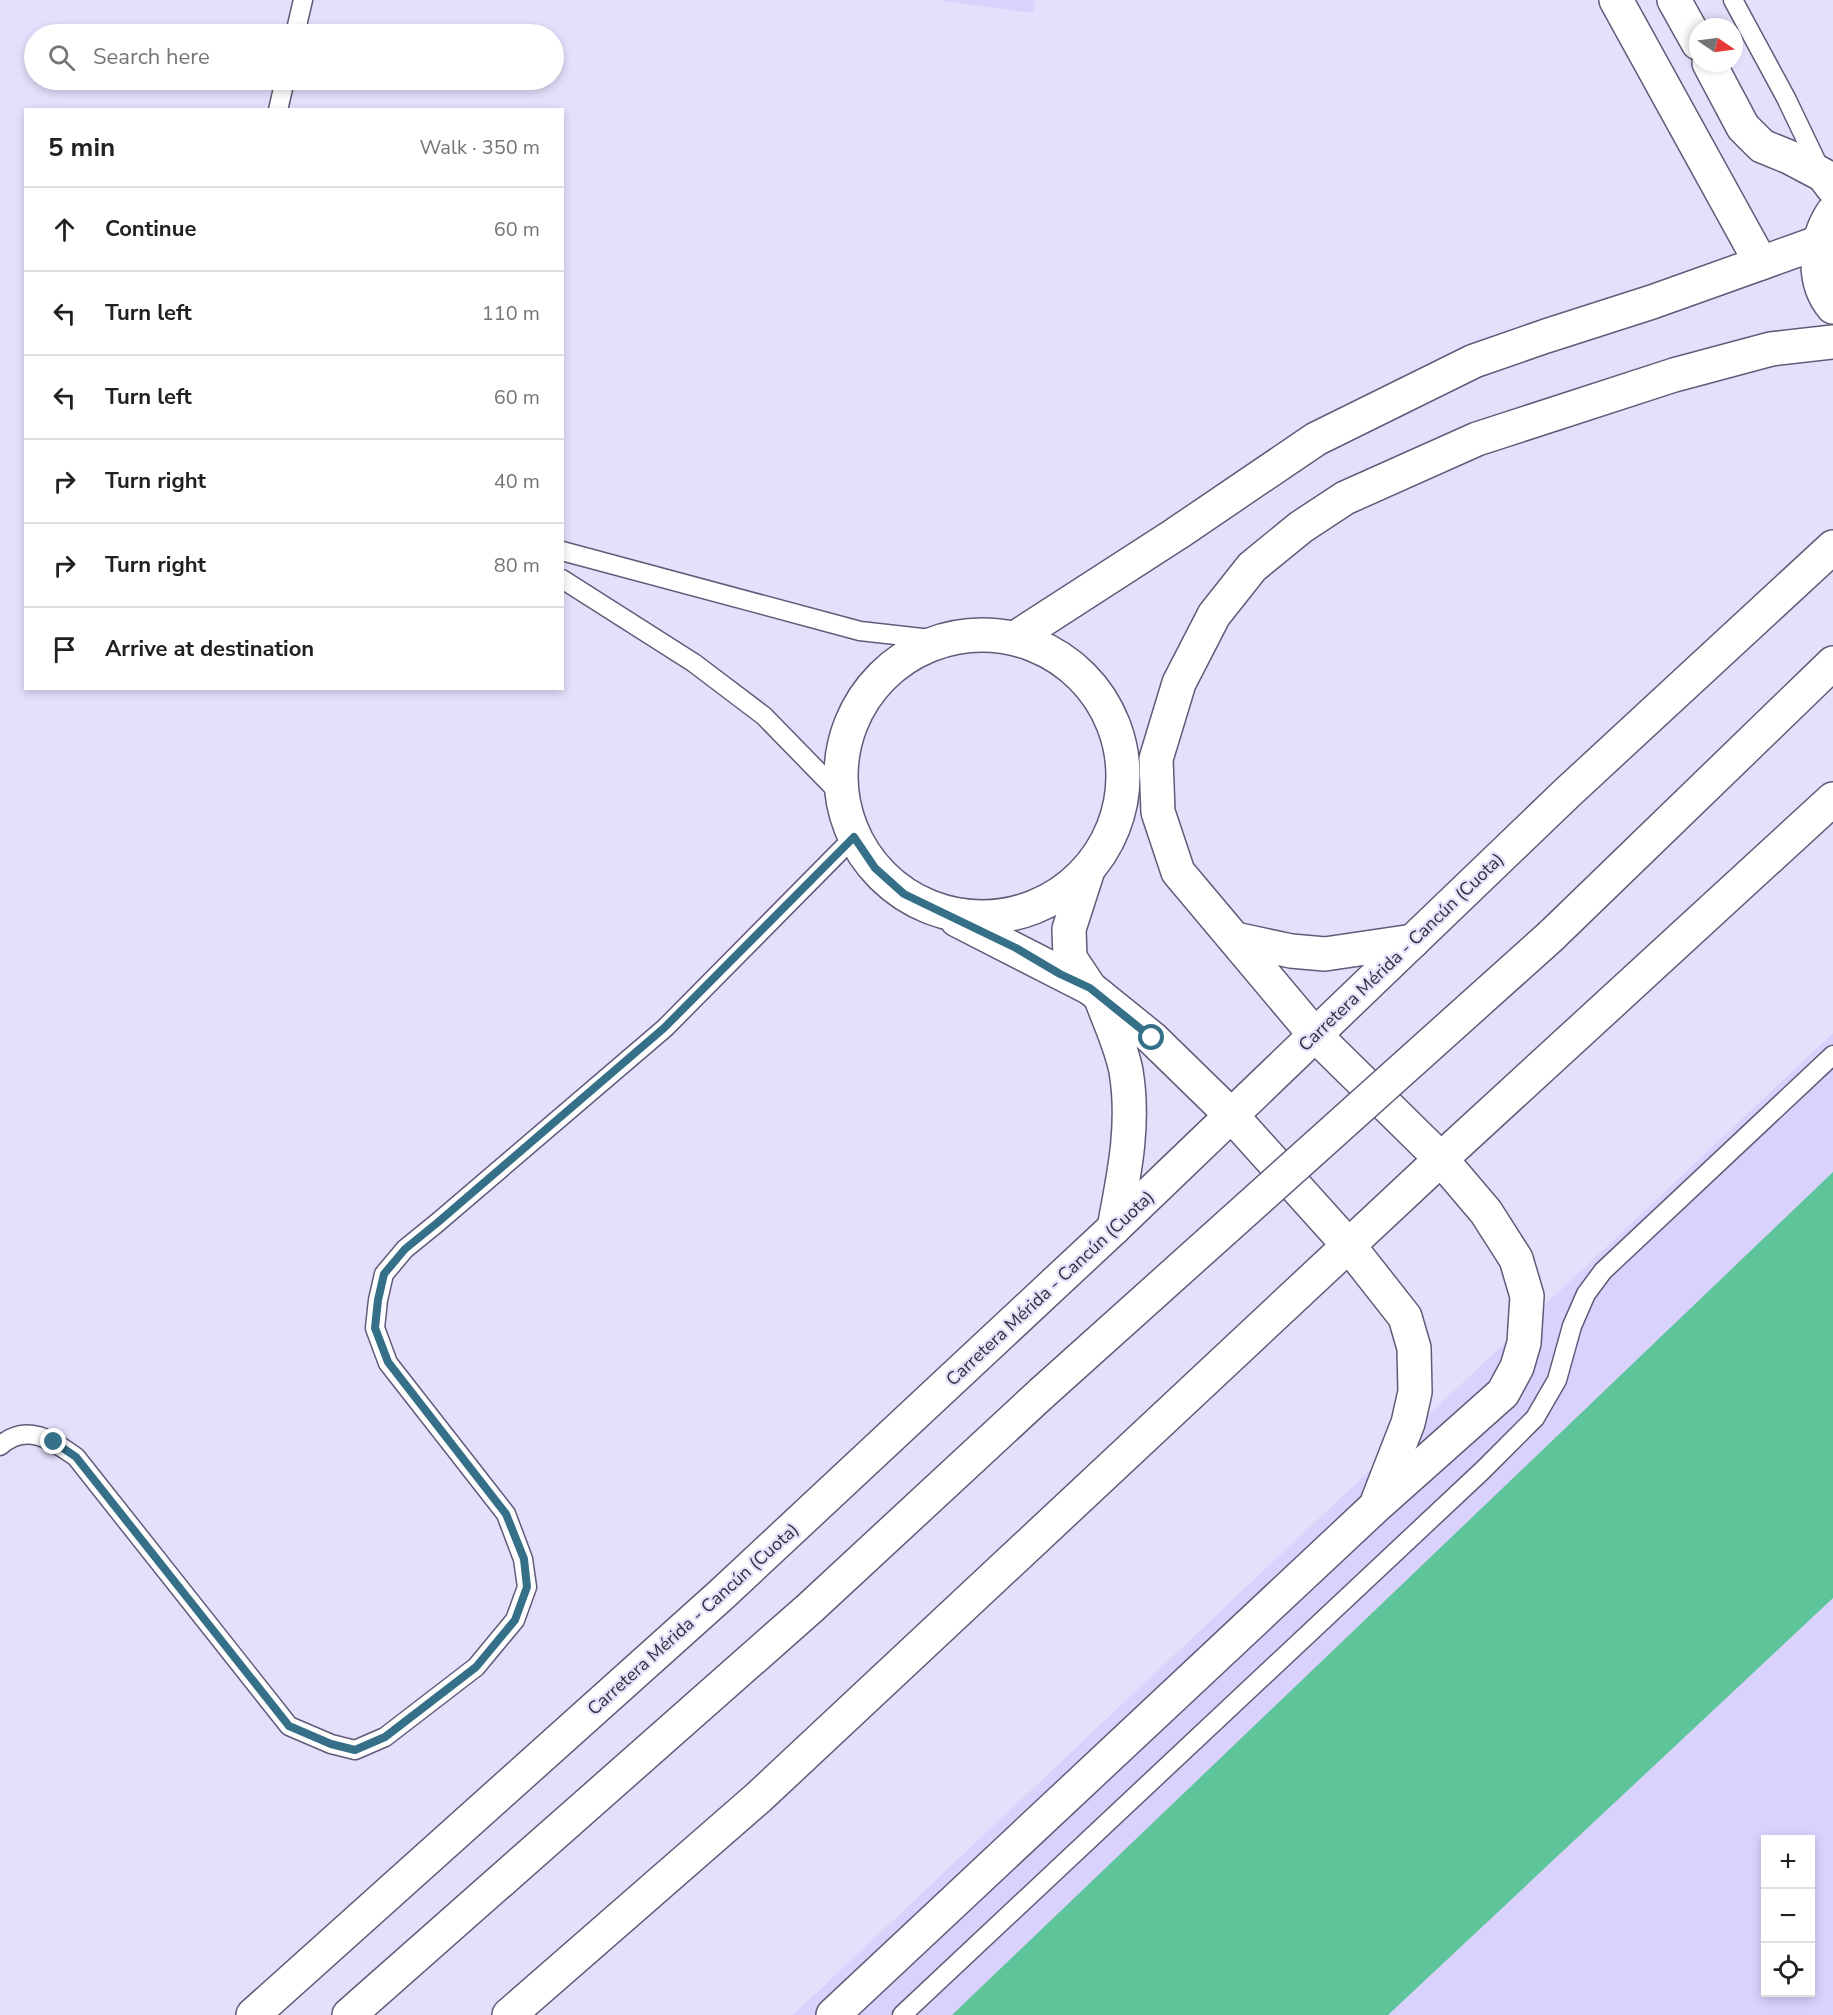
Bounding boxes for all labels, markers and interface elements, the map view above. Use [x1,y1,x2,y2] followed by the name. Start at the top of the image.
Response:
[1689,18,1743,72] north arrow
[24,24,564,90] search box
[45,41,78,74] icon: search
[93,42,210,72] text: Search here
[48,130,115,165] text: 5 min
[420,134,540,161] text: Walk · 350 m
[48,213,81,246] icon: ahead
[105,214,196,244] text: Continue
[494,216,540,243] text: 60 m
[48,297,81,330] icon: left
[105,298,192,328] text: Turn left
[482,300,540,327] text: 110 m
[48,381,81,414] icon: left
[105,382,192,412] text: Turn left
[494,384,540,411] text: 60 m
[48,465,81,498] icon: right
[105,466,206,496] text: Turn right
[494,468,540,495] text: 40 m
[48,549,81,582] icon: right
[105,550,206,580] text: Turn right
[494,552,540,579] text: 80 m
[48,633,81,666] icon: arrive
[105,634,314,664] text: Arrive at destination
[1293,847,1509,1057] street label: Carretera Mérida - Cancún (Cuota)
[1138,1024,1164,1050] route start
[941,1185,1159,1391] street label: Carretera Mérida - Cancún (Cuota)
[40,1428,66,1454] route end
[582,1518,804,1720] street label: Carretera Mérida - Cancún (Cuota)
[1761,1835,1815,1997] map controls
[1761,1835,1815,1889] button: +
[1761,1889,1815,1943] button: −
[1761,1943,1815,1997] button: locate

